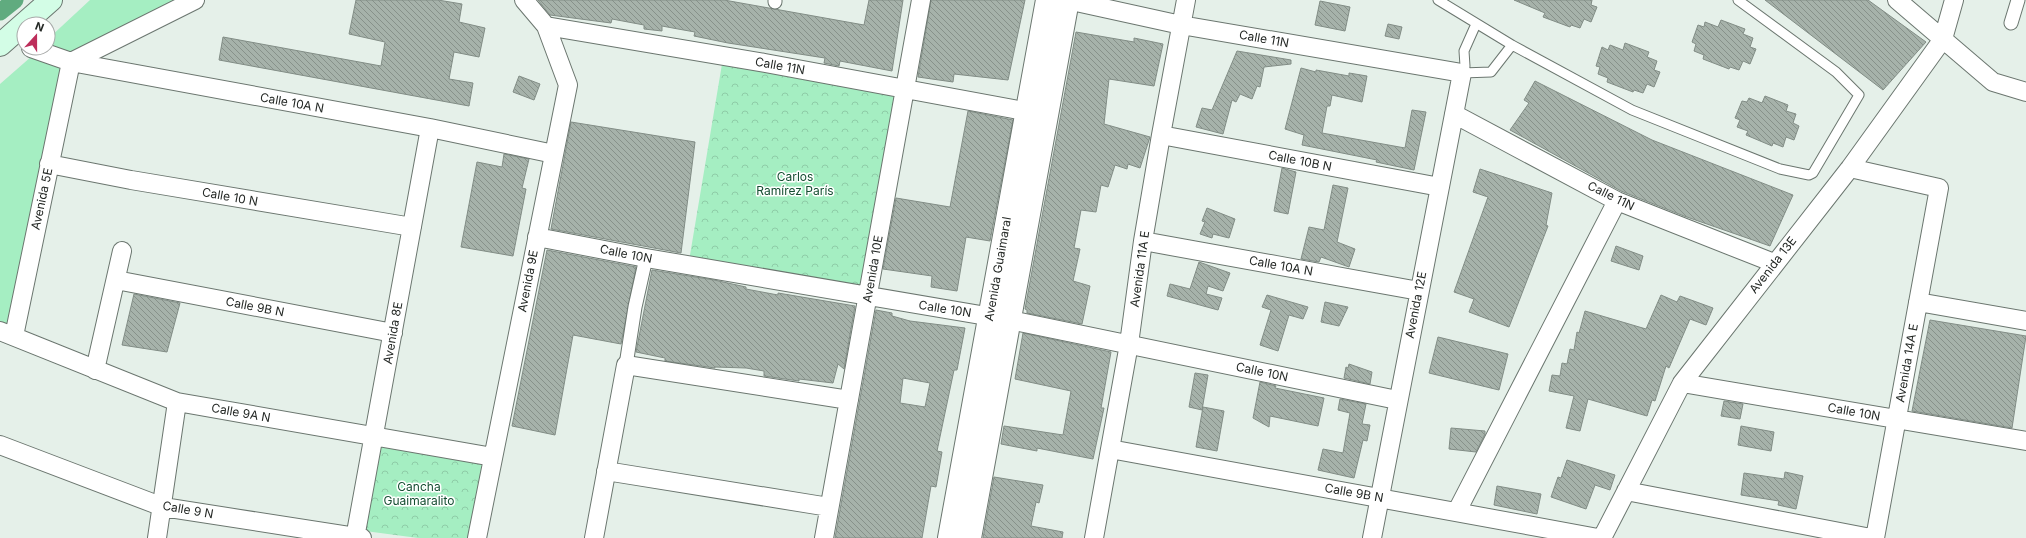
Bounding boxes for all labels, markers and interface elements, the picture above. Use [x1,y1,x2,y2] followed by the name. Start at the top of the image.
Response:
[16,16,56,56] north arrow
[33,19,46,35] text: N
[1238,27,1290,50] street label: Calle 11N
[754,54,806,77] street label: Calle 11N
[259,89,325,116] street label: Calle 10A N
[1267,147,1333,174] street label: Calle 10B N
[28,167,55,231] street label: Avenida 5E
[756,169,834,198] park label: Carlos Ramírez París
[1585,178,1637,213] street label: Calle 11N
[201,184,259,209] street label: Calle 10 N
[981,216,1014,322] street label: Avenida Guaimaral
[1127,230,1152,308] street label: Avenida 11A E
[1746,233,1799,296] street label: Avenida 13E
[859,234,886,304] street label: Avenida 10E
[599,241,654,266] street label: Calle 10N
[514,249,541,313] street label: Avenida 9E
[1248,252,1314,279] street label: Calle 10A N
[1402,270,1429,340] street label: Avenida 12E
[225,293,286,320] street label: Calle 9B N
[918,297,973,320] street label: Calle 10N
[380,301,405,365] street label: Avenida 8E
[1892,322,1921,404] street label: Avenida 14A E
[1235,359,1290,384] street label: Calle 10N
[210,400,272,425] street label: Calle 9A N
[1827,400,1882,424] street label: Calle 10N
[383,479,455,508] park label: Cancha Guaimaralito
[1324,480,1385,505] street label: Calle 9B N
[161,498,215,521] street label: Calle 9 N

